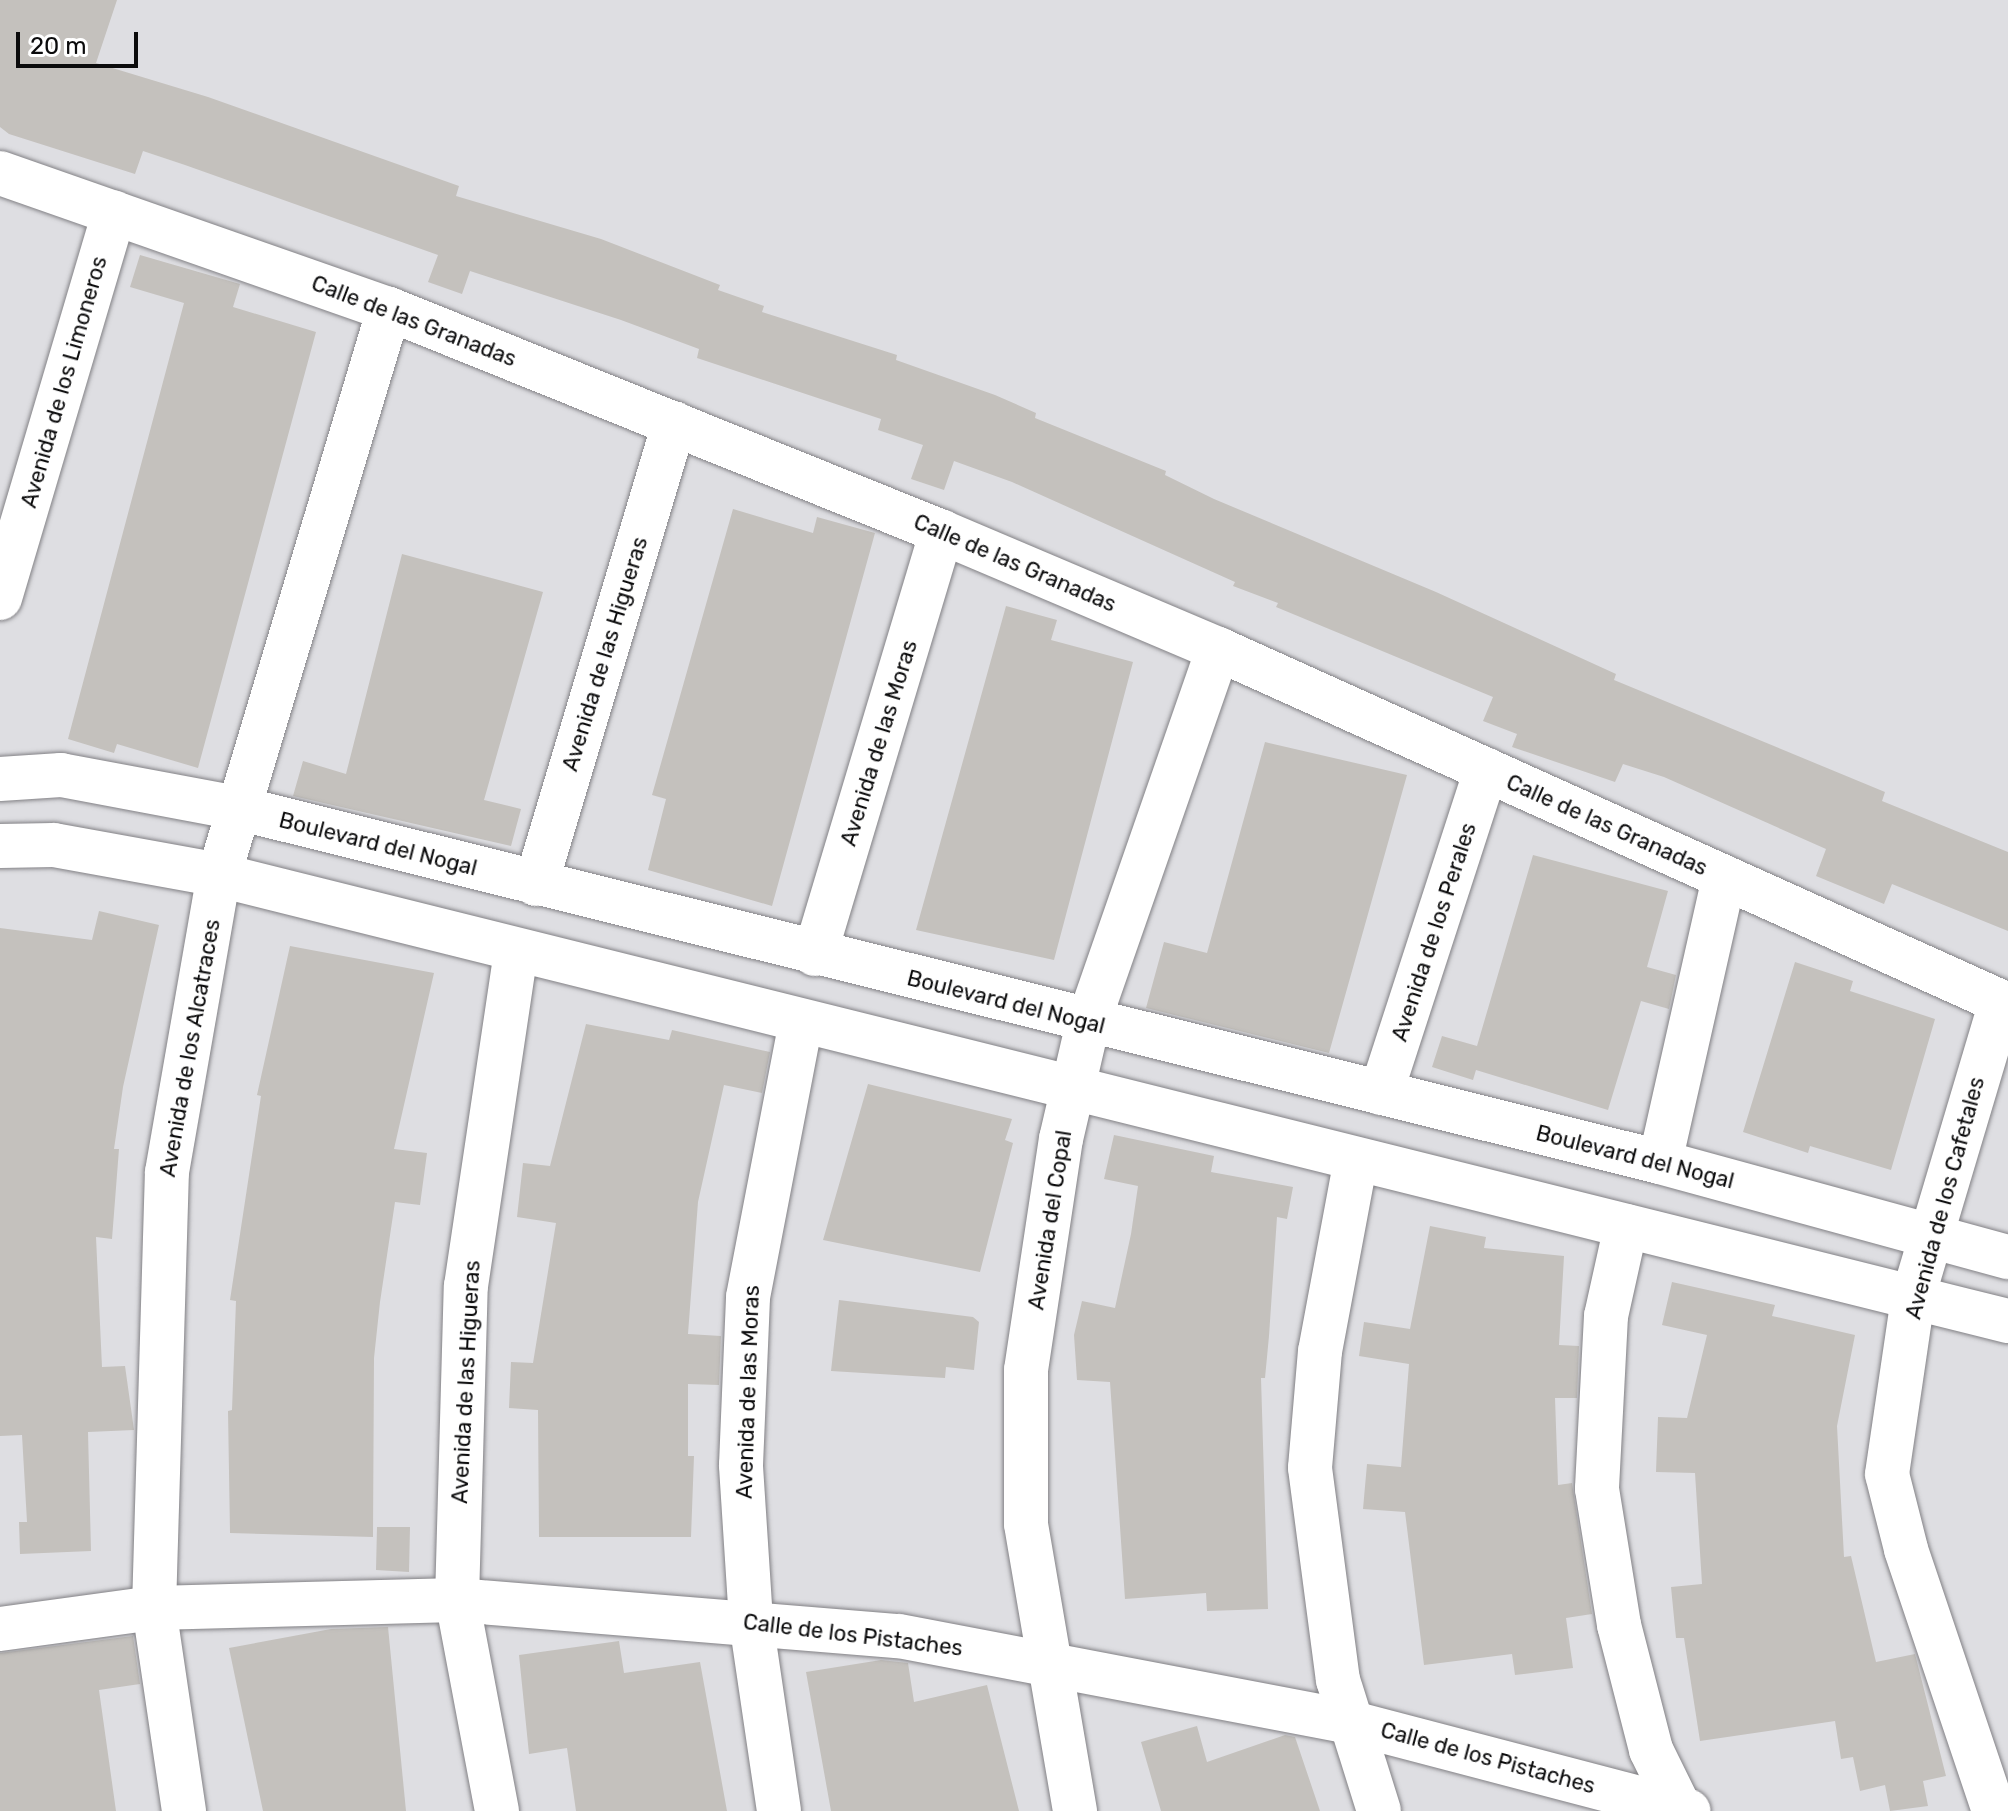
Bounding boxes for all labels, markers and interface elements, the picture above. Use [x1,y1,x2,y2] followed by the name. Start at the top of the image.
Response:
[20,16,142,66] scale bar
[30,32,87,60] text: 20 m
[15,253,113,511] street label: Avenida de los Limoneros
[308,270,520,372] street label: Calle de las Granadas
[910,508,1120,618] street label: Calle de las Granadas
[557,534,653,774] street label: Avenida de las Higueras
[835,637,923,849] street label: Avenida de las Moras
[1502,769,1712,881] street label: Calle de las Granadas
[276,807,480,881] street label: Boulevard del Nogal
[1386,819,1482,1045] street label: Avenida de los Perales
[154,917,226,1179] street label: Avenida de los Alcatraces
[904,965,1108,1039] street label: Boulevard del Nogal
[1900,1074,1990,1322] street label: Avenida de los Cafetales
[1533,1120,1737,1194] street label: Boulevard del Nogal
[1023,1128,1077,1312] street label: Avenida del Copal
[446,1260,486,1504] street label: Avenida de las Higueras
[731,1285,765,1499] street label: Avenida de las Moras
[742,1608,964,1662] street label: Calle de los Pistaches
[1378,1717,1598,1799] street label: Calle de los Pistaches

